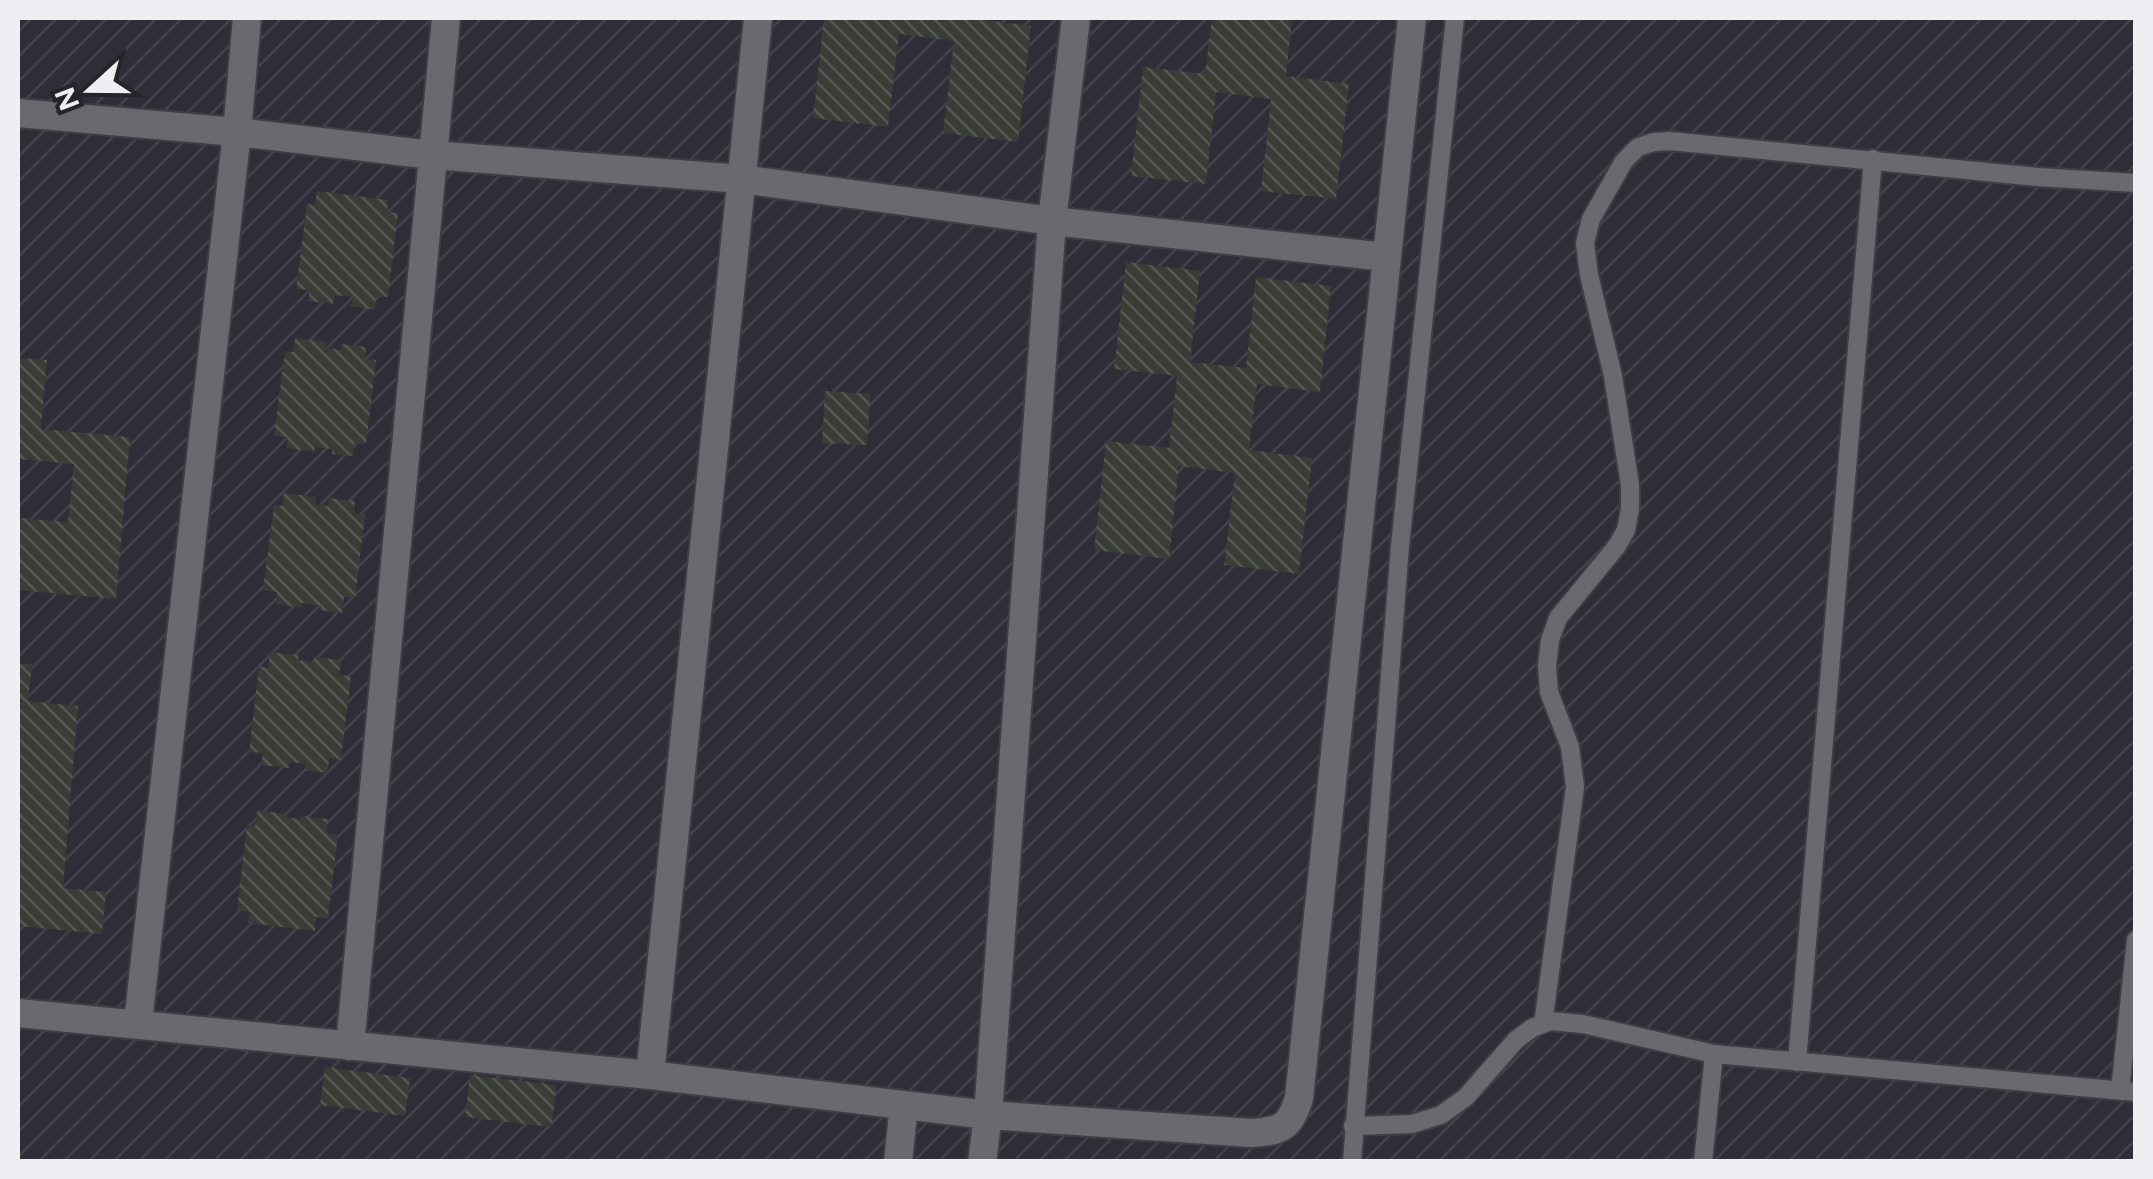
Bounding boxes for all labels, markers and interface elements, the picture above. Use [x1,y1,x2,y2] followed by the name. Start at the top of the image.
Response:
[40,40,140,140] north arrow
[47,83,86,115] text: N

